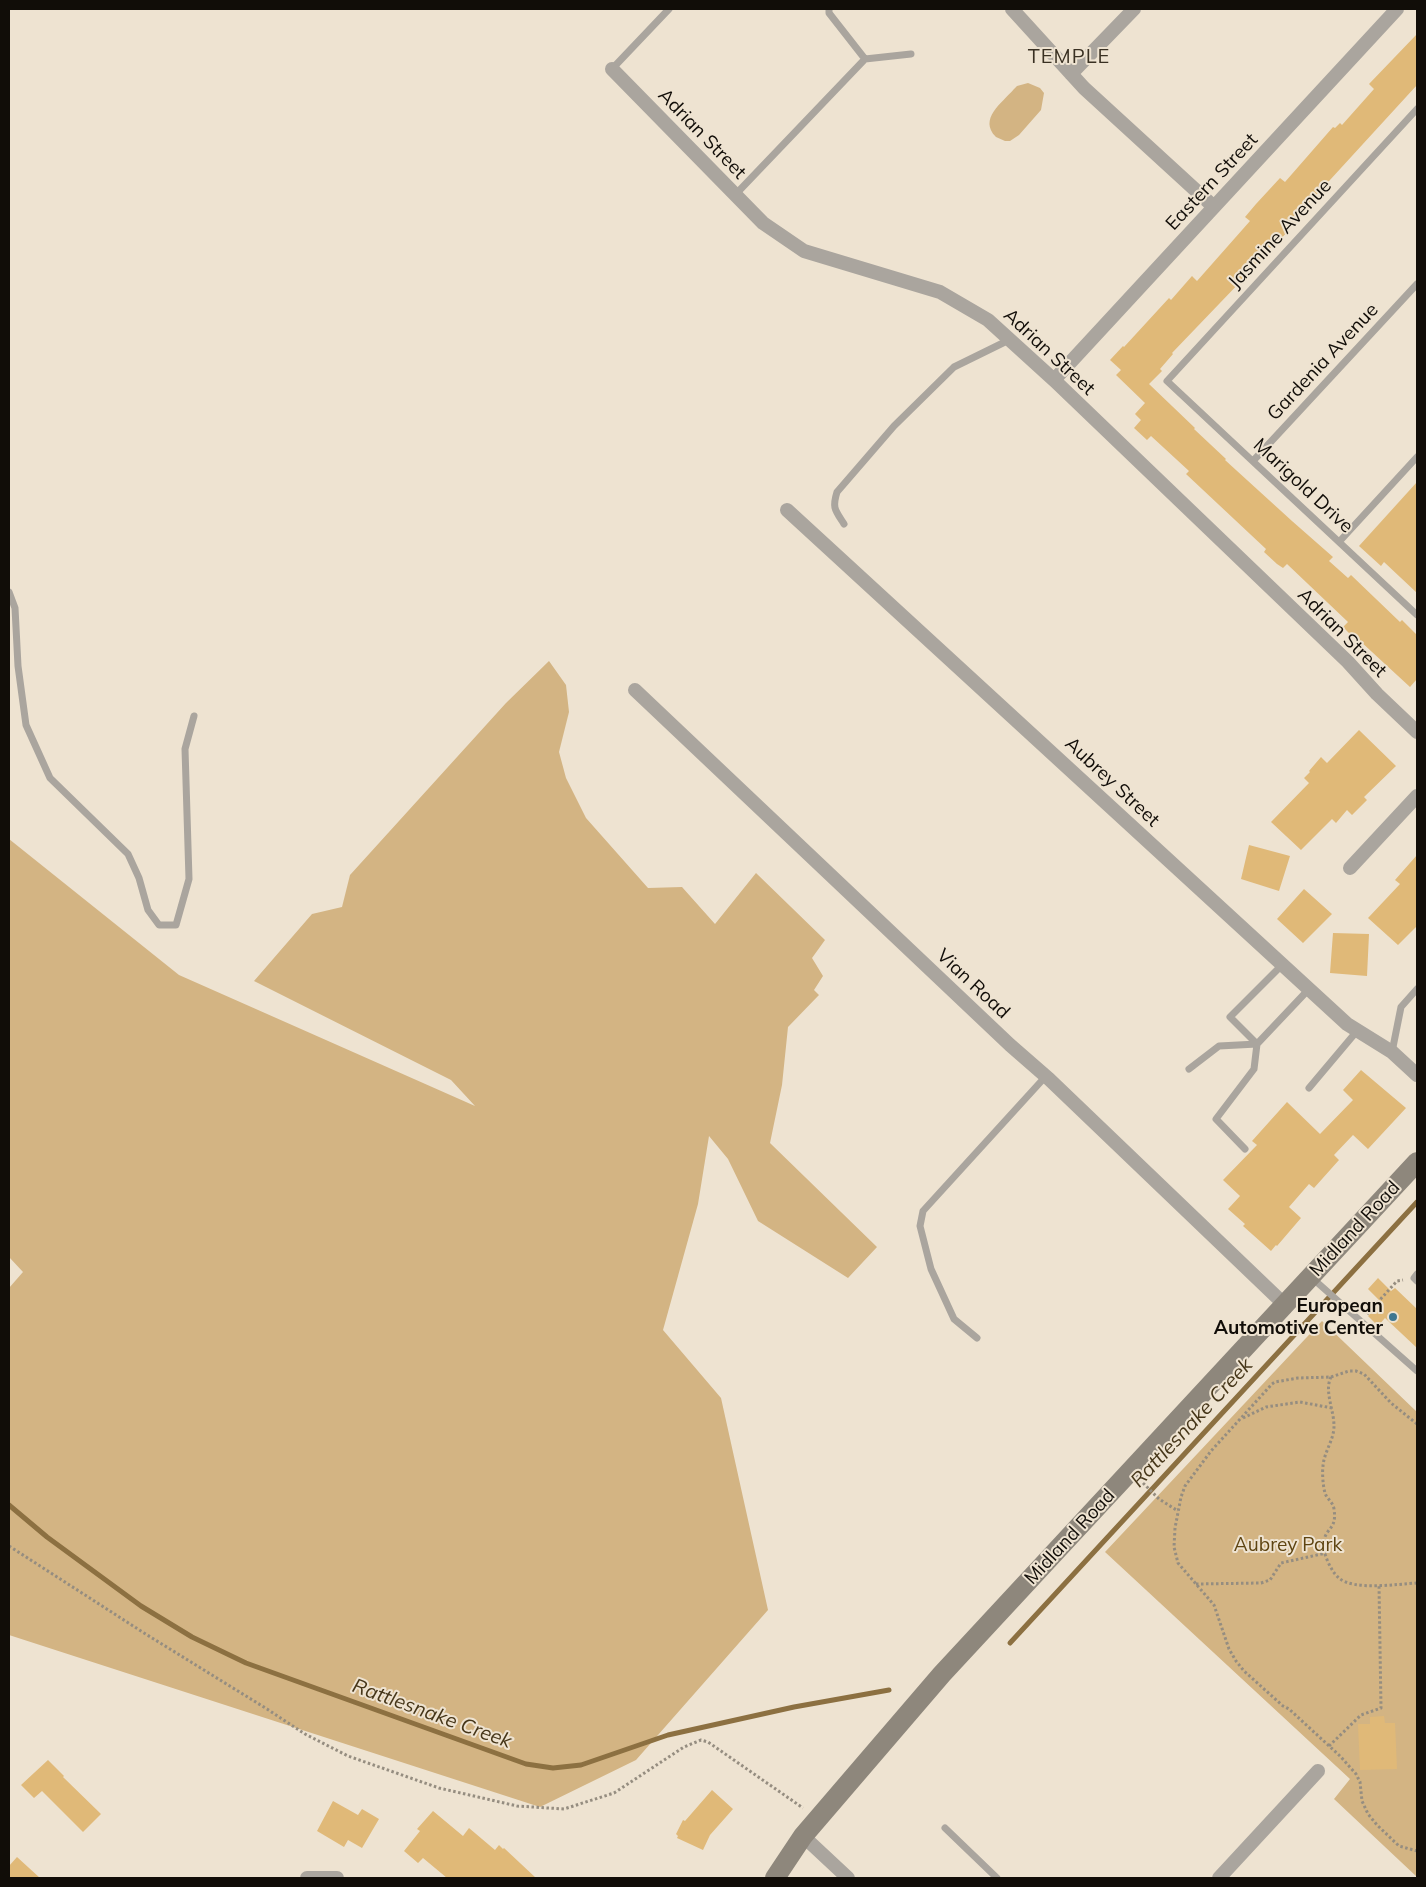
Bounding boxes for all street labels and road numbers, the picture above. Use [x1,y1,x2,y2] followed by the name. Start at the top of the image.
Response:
[653,84,751,184] street label: Adrian Street
[1161,129,1263,235] street label: Eastern Street
[1224,175,1336,293] street label: Jasmine Avenue
[1263,299,1383,425] street label: Gardenia Avenue
[999,304,1099,400] street label: Adrian Street
[1248,434,1358,538] street label: Marigold Drive
[1293,584,1391,682] street label: Adrian Street
[1060,732,1164,832] street label: Aubrey Street
[932,944,1014,1024] street label: Vian Road
[1305,1177,1405,1281] street label: Midland Road
[1020,1485,1120,1589] street label: Midland Road

